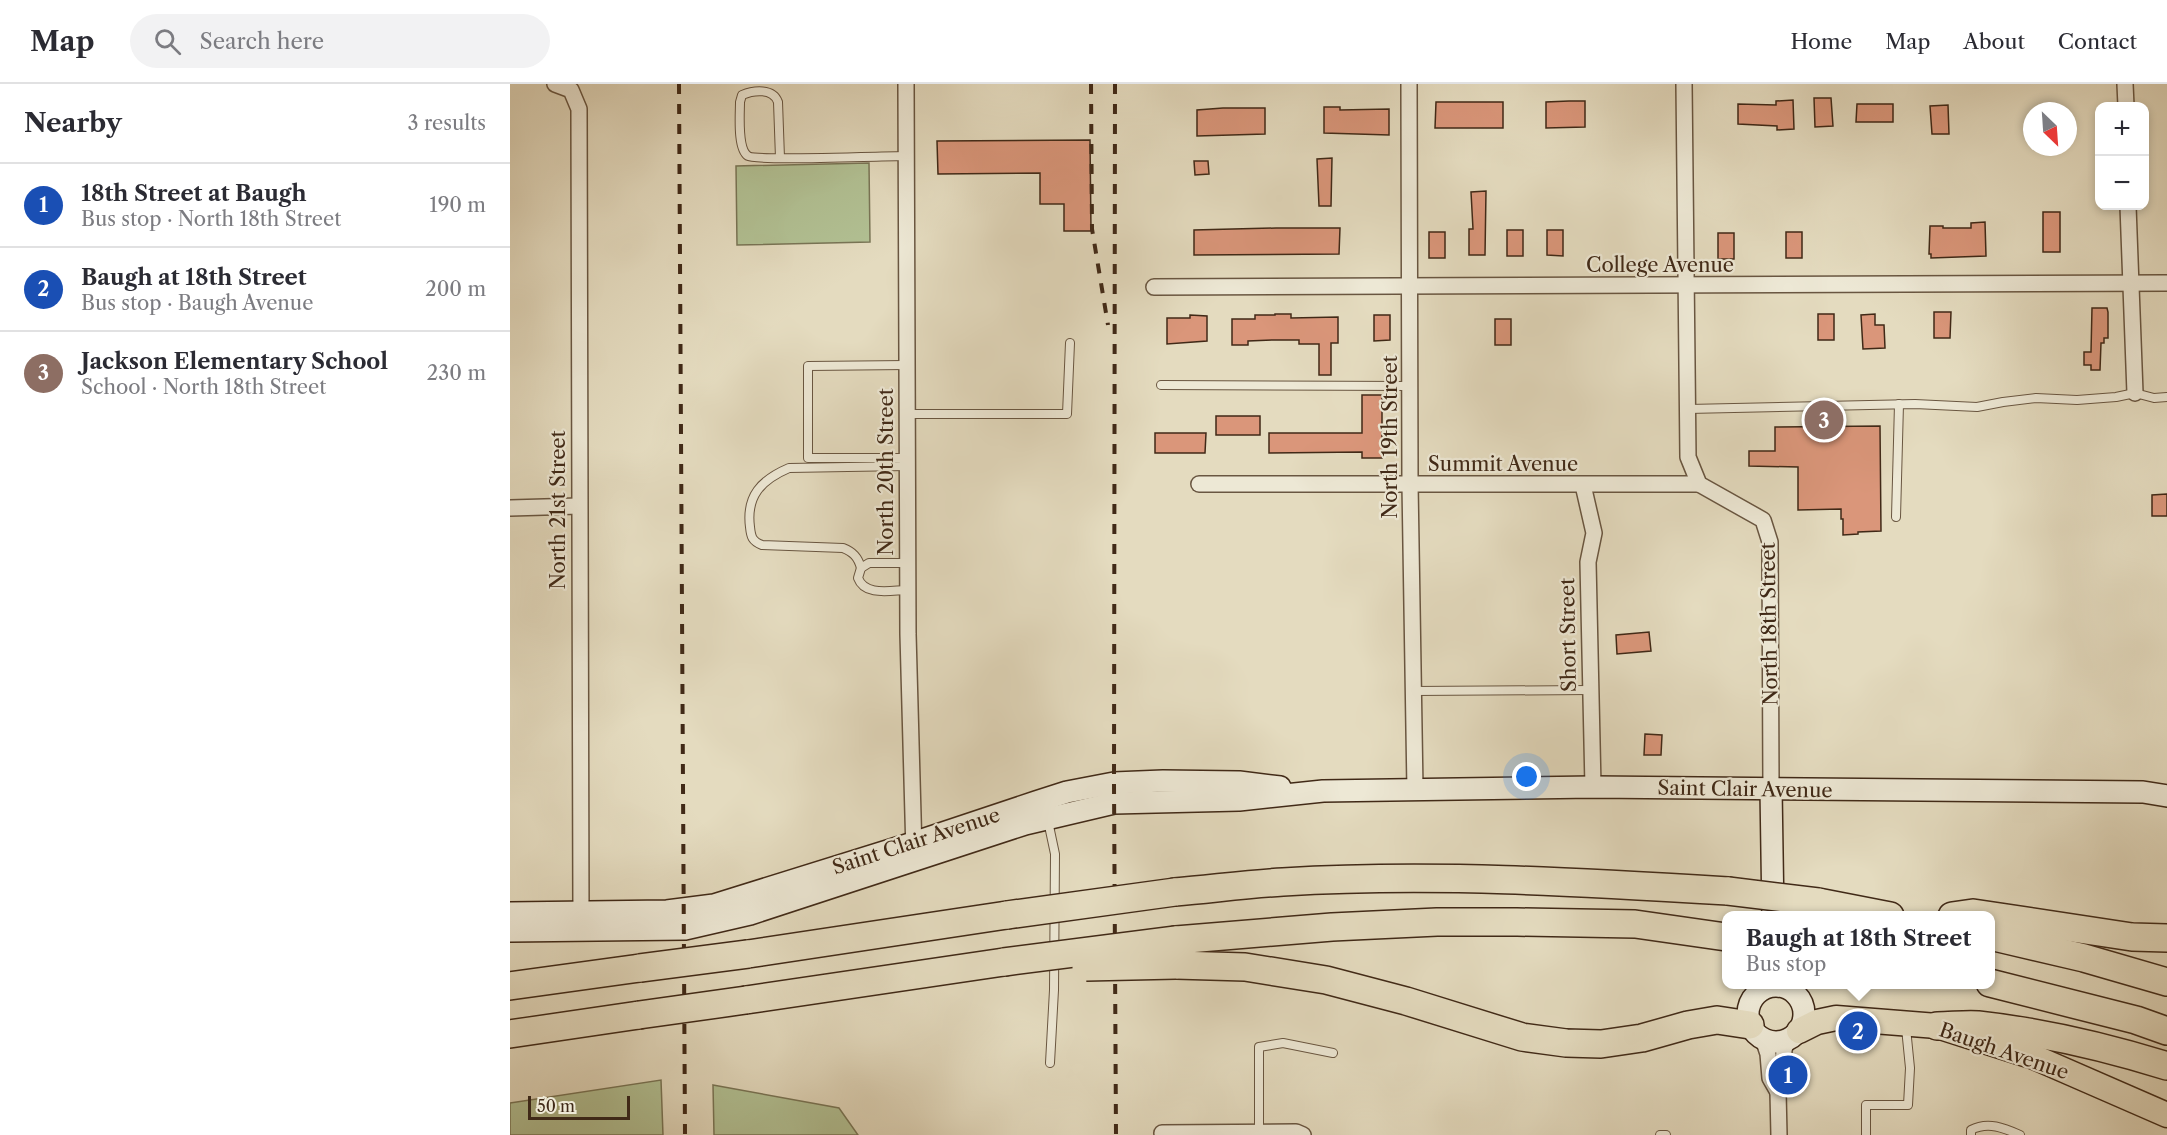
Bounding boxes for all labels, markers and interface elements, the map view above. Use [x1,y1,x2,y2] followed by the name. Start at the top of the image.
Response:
[130,14,550,68] search box
[30,24,94,58] text: Map
[151,25,184,58] icon: search
[199,28,324,55] text: Search here
[1791,29,1852,54] text: Home
[1885,29,1930,54] text: Map
[1963,29,2025,54] text: About
[2058,29,2137,54] text: Contact
[2023,102,2077,156] north arrow
[2095,102,2149,210] map controls
[2095,102,2149,156] button: +
[24,107,122,139] text: Nearby
[408,111,486,135] text: 3 results
[2095,156,2149,210] button: −
[81,180,307,207] text: 18th Street at Baugh
[39,193,48,217] text: 1
[429,193,486,217] text: 190 m
[81,207,341,231] text: Bus stop · North 18th Street
[1586,253,1734,277] street label: College Avenue
[81,264,307,291] text: Baugh at 18th Street
[38,277,49,301] text: 2
[425,277,486,301] text: 200 m
[81,291,313,315] text: Bus stop · Baugh Avenue
[81,348,388,375] text: Jackson Elementary School
[1378,355,1402,519] street label: North 19th Street
[38,361,49,385] text: 3
[427,361,486,385] text: 230 m
[81,375,326,399] text: School · North 18th Street
[874,388,898,556] street label: North 20th Street
[1804,398,1844,442] pin: 3
[546,430,570,590] street label: North 21st Street
[1428,452,1578,476] street label: Summit Avenue
[1756,542,1782,706] street label: North 18th Street
[1555,578,1581,692] street label: Short Street
[1512,762,1541,791] your location
[1657,775,1833,803] street label: Saint Clair Avenue
[829,803,1003,879] street label: Saint Clair Avenue
[1722,911,1995,989] popup
[1746,925,1971,952] text: Baugh at 18th Street
[1746,952,1826,976] text: Bus stop
[1838,1008,1878,1054] pin: 2
[1936,1018,2072,1084] street label: Baugh Avenue
[1768,1052,1808,1098] pin: 1
[528,1093,630,1120] scale bar
[537,1096,575,1116] text: 50 m

